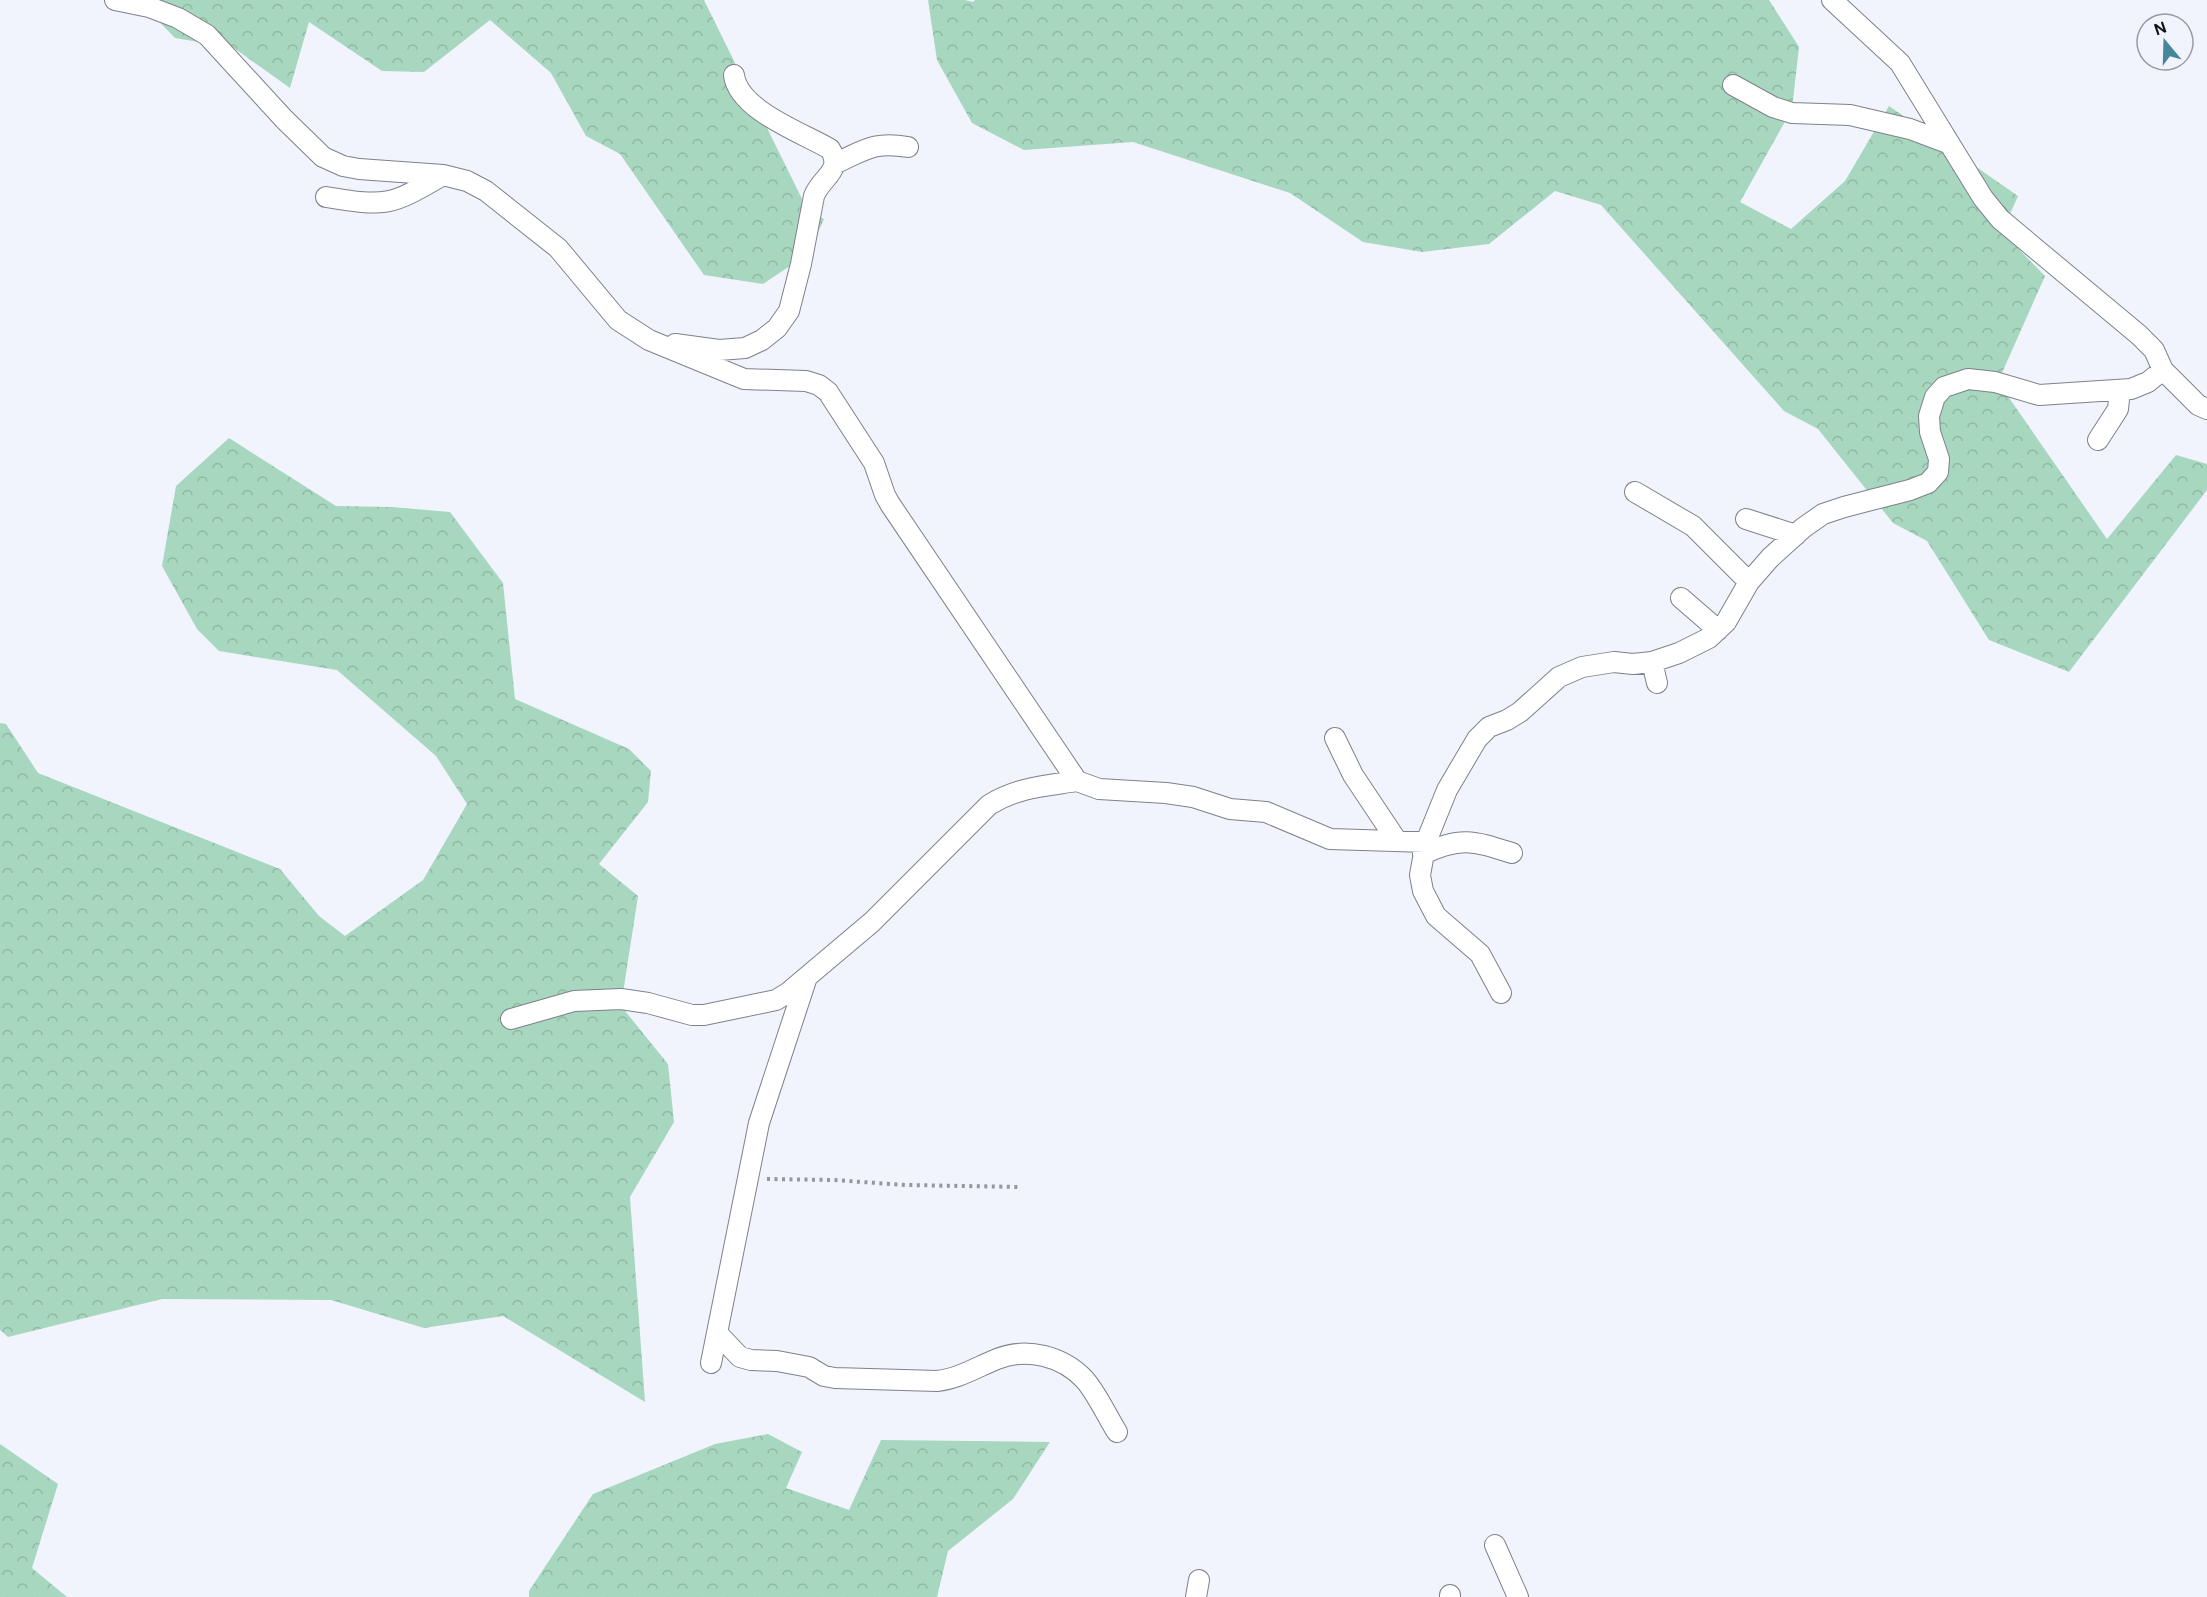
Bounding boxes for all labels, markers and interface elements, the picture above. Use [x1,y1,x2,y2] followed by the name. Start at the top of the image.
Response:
[2135,12,2195,72] north arrow
[2151,16,2169,40] text: N

